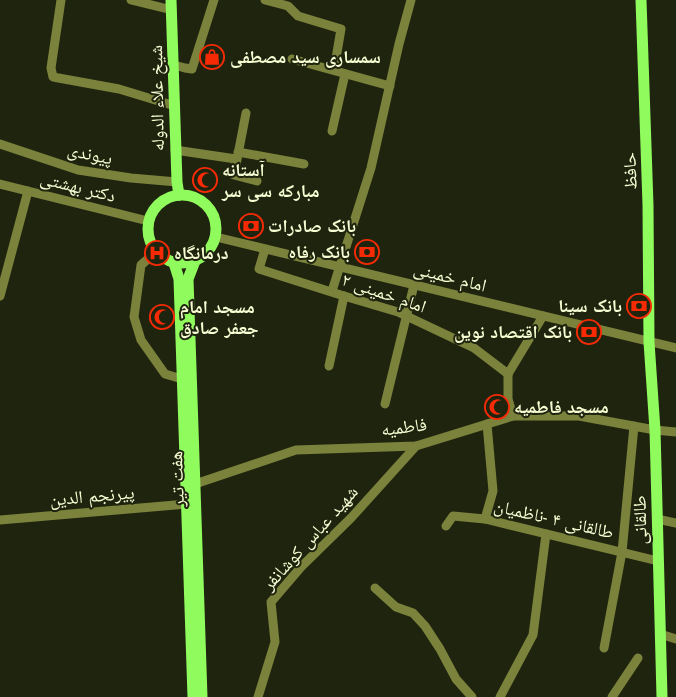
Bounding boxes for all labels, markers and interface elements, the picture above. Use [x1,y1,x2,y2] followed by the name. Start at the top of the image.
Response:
[199,44,225,70] shop icon: سمساری سید مصطفی
[230,44,381,70] place label: سمساری سید مصطفی
[143,45,171,151] street label: شیخ علاء الدوله
[65,137,115,171] street label: پیوندی
[616,152,644,190] street label: حافظ
[221,157,320,204] place label: آستانه مبارکه سی سر
[38,165,118,209] street label: دکتر بهشتی
[192,167,218,193] mosque icon: آستانه مبارکه سی سر
[238,213,264,239] bank icon: بانک صادرات
[268,213,356,239] place label: بانک صادرات
[288,239,350,265] place label: بانک رفاه
[354,239,380,265] bank icon: بانک رفاه
[144,240,170,266] hospital icon: درمانگاه
[174,240,229,266] place label: درمانگاه
[411,255,489,299] street label: امام خمینی
[338,266,430,320] street label: امام خمینی ۲
[558,293,622,319] place label: بانک سینا
[626,293,652,319] bank icon: بانک سینا
[180,294,259,341] place label: مسجد امام جعفر صادق
[149,304,175,330] mosque icon: مسجد امام جعفر صادق
[454,319,572,345] place label: بانک اقتصاد نوین
[576,319,602,345] bank icon: بانک اقتصاد نوین
[484,394,510,420] mosque icon: مسجد فاطمیه
[514,394,609,420] place label: مسجد فاطمیه
[380,411,428,443] street label: فاطمیه
[163,450,191,509] street label: هفت تیر
[48,479,136,513] street label: پیرنجم الدین
[255,480,364,597] street label: شهید عباس کوشانفر
[492,493,616,545] street label: طالقانی ۴ -ناظمیان
[627,495,653,545] street label: طالقانی

